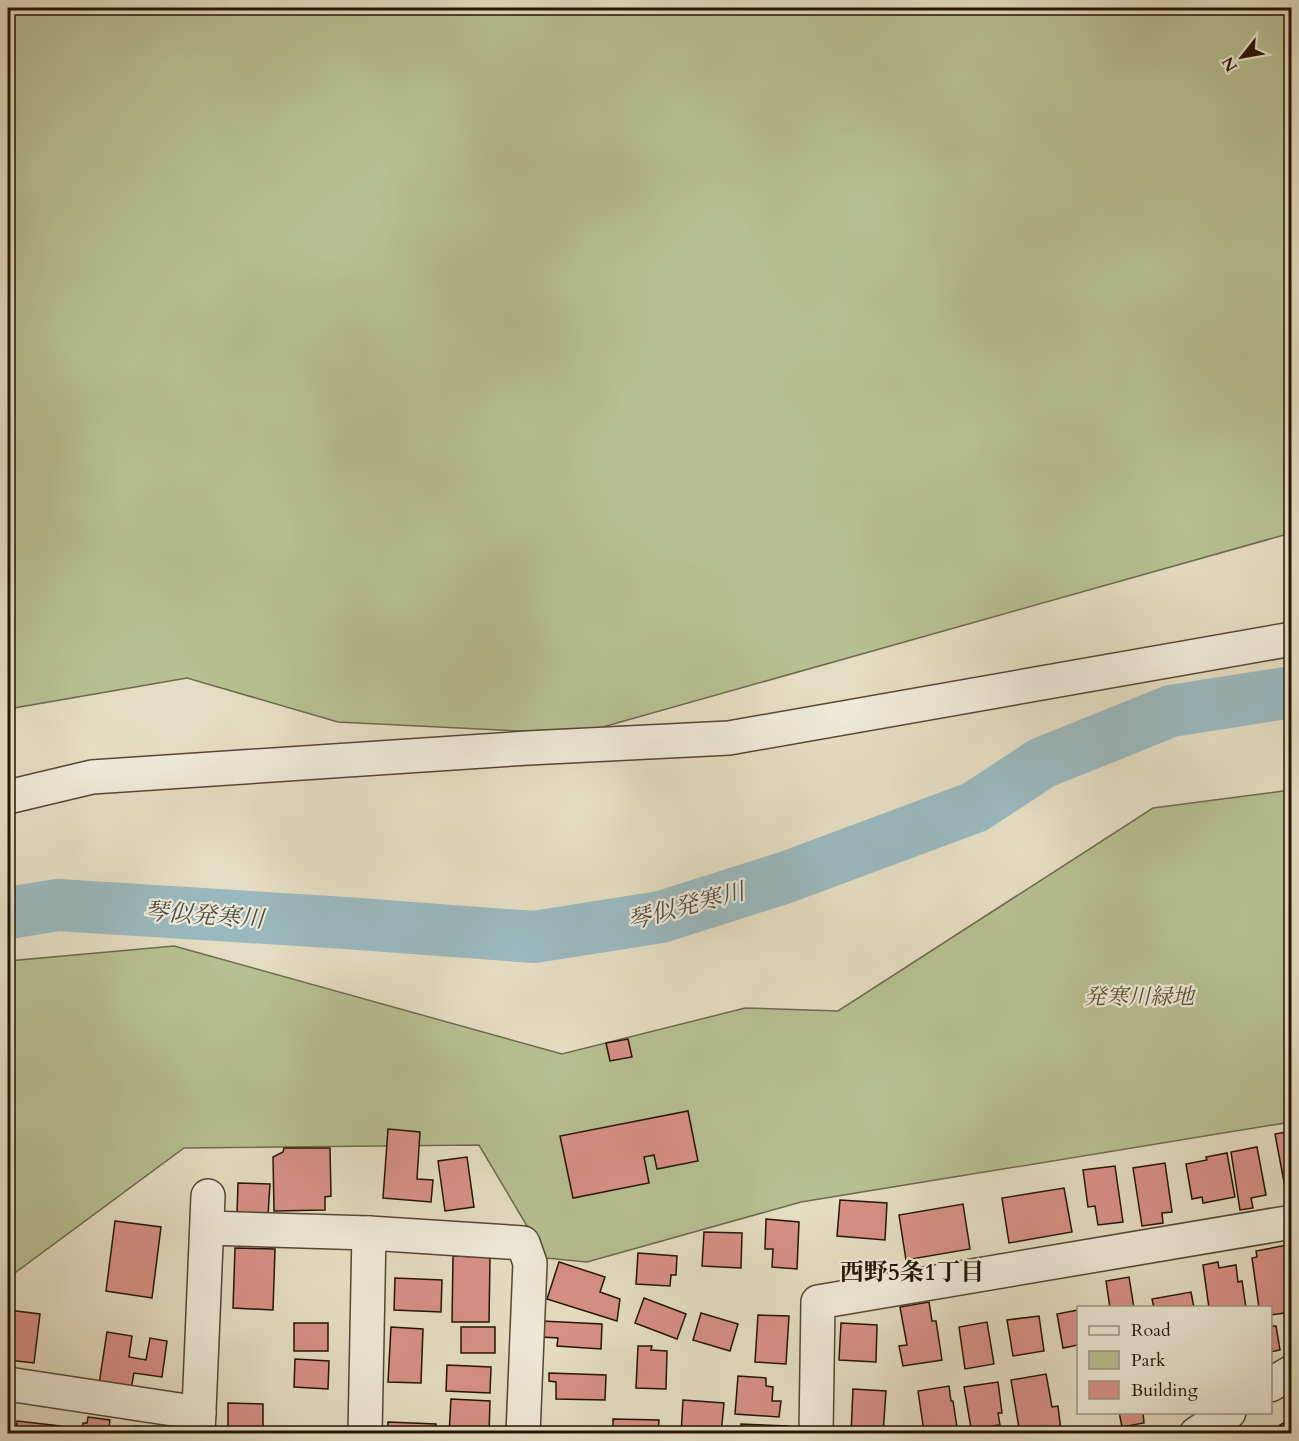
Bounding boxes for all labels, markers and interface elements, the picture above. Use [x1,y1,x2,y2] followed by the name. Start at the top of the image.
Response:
[1212,27,1272,87] north arrow
[1217,52,1243,76] text: N
[624,874,751,938] water label: 琴似発寒川
[143,895,268,936] water label: 琴似発寒川
[1084,982,1196,1012] park label: 発寒川緑地
[840,1256,984,1289] district label: 西野5条1丁目
[1077,1306,1272,1414] legend
[1131,1318,1171,1343] text: Road
[1131,1348,1166,1373] text: Park
[1131,1378,1199,1403] text: Building

